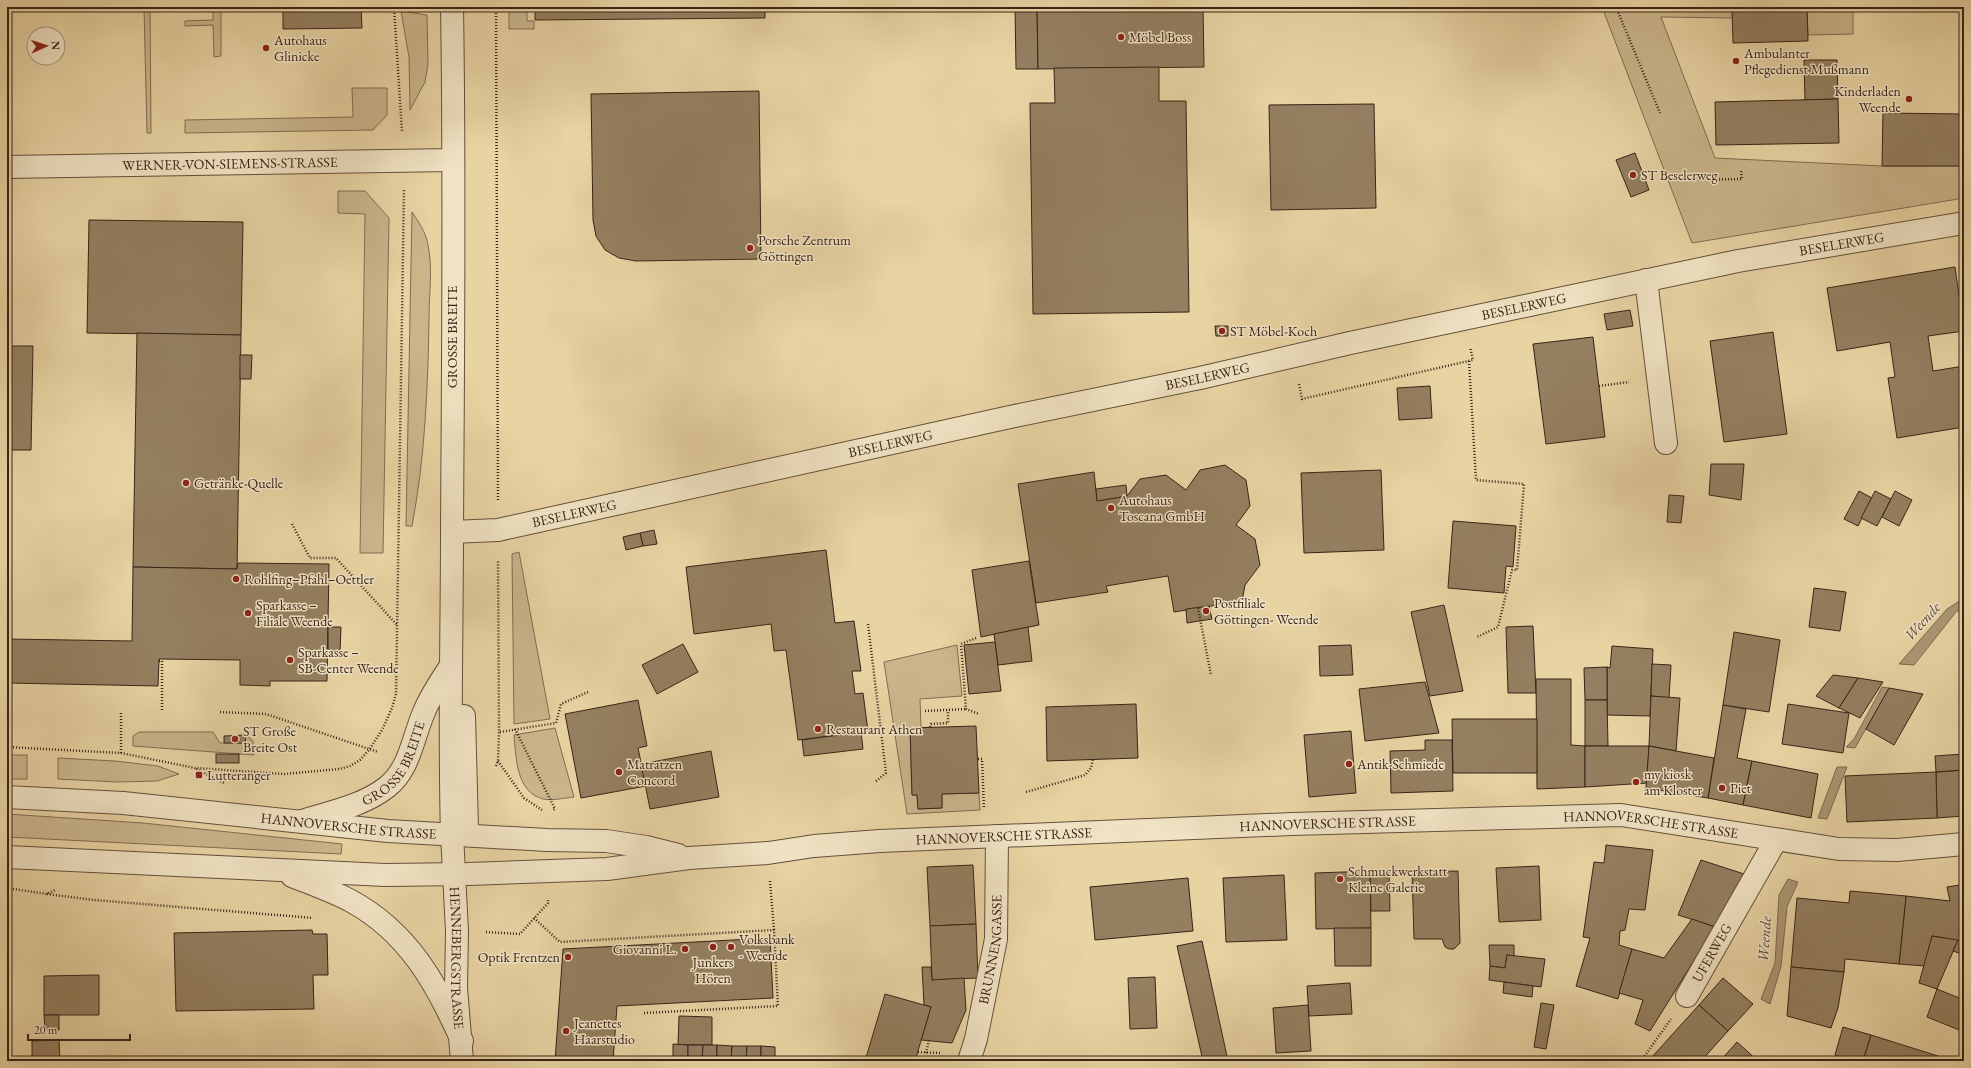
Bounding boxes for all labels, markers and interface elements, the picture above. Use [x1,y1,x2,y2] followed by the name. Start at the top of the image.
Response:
[26,26,66,66] north arrow
[1129,28,1192,46] place label: Möbel Boss
[273,31,327,65] place label: Autohaus Glinicke
[1116,32,1126,42] marker: Möbel Boss
[49,41,63,50] text: N
[261,43,271,53] marker: Autohaus Glinicke
[1743,44,1870,78] place label: Ambulanter Pflegedienst Mußmann
[1731,56,1741,66] marker: Ambulanter Pflegedienst Mußmann
[1835,82,1902,116] place label: Kinderladen Weende
[1904,94,1914,104] marker: Kinderladen Weende
[122,153,338,174] street label: WERNER-VON-SIEMENS-STRASSE
[1641,166,1719,184] place label: ST Beselerweg
[1628,170,1638,180] marker: ST Beselerweg
[1798,228,1886,260] street label: BESELERWEG
[758,231,851,265] place label: Porsche Zentrum Göttingen
[745,243,755,253] marker: Porsche Zentrum Göttingen
[443,286,461,388] street label: GROSSE BREITE
[1480,289,1568,324] street label: BESELERWEG
[1230,322,1317,340] place label: ST Möbel-Koch
[1217,326,1227,336] marker: ST Möbel-Koch
[1164,358,1251,394] street label: BESELERWEG
[847,425,934,461] street label: BESELERWEG
[194,474,284,492] place label: Getränke-Quelle
[181,478,191,488] marker: Getränke-Quelle
[1118,491,1205,525] place label: Autohaus Toscana GmbH
[530,495,618,531] street label: BESELERWEG
[1106,503,1116,513] marker: Autohaus Toscana GmbH
[244,570,374,588] place label: Rohlfing–Pfahl–Oettler
[231,574,241,584] marker: Rohlfing–Pfahl–Oettler
[1214,594,1319,628] place label: Postfiliale Göttingen- Weende
[256,596,333,630] place label: Sparkasse – Filiale Weende
[1900,597,1945,644] water label: Weende
[1201,606,1211,616] marker: Postfiliale Göttingen- Weende
[243,608,253,618] marker: Sparkasse – Filiale Weende
[298,643,399,677] place label: Sparkasse – SB-Center Weende
[285,655,295,665] marker: Sparkasse – SB-Center Weende
[359,719,429,810] street label: GROSSE BREITE
[826,720,923,738] place label: Restaurant Athen
[243,722,298,756] place label: ST Große Breite Ost
[813,724,823,734] marker: Restaurant Athen
[230,734,240,744] marker: ST Große Breite Ost
[627,755,683,789] place label: Matratzen Concord
[1356,755,1444,773] place label: Antik-Schmiede
[1344,759,1354,769] marker: Antik-Schmiede
[1644,765,1702,799] place label: my kiosk am Kloster
[207,766,271,784] place label: Lutteranger
[614,767,624,777] marker: Matratzen Concord
[194,770,204,780] marker: Lutteranger
[1631,777,1641,787] marker: my kiosk am Kloster
[1730,779,1752,797] place label: Piet
[1717,783,1727,793] marker: Piet
[1563,805,1740,842] street label: HANNOVERSCHE STRASSE
[260,809,437,843] street label: HANNOVERSCHE STRASSE
[1239,812,1416,835] street label: HANNOVERSCHE STRASSE
[915,823,1092,849] street label: HANNOVERSCHE STRASSE
[1348,862,1448,896] place label: Schmuckwerkstatt Kleine Galerie
[1335,874,1345,884] marker: Schmuckwerkstatt Kleine Galerie
[446,886,468,1030] street label: HENNEBERGSTRASSE
[974,895,1005,1006] street label: BRUNNENGASSE
[1753,915,1775,962] water label: Weende
[1688,920,1736,985] street label: UFERWEG
[739,930,795,964] place label: Volksbank - Weende
[613,940,677,958] place label: Giovanni L.
[708,942,718,952] marker: Junkers Hören
[726,942,736,952] marker: Volksbank - Weende
[680,944,690,954] marker: Giovanni L.
[478,948,561,966] place label: Optik Frentzen
[563,952,573,962] marker: Optik Frentzen
[692,953,734,987] place label: Junkers Hören
[573,1014,635,1048] place label: Jeanettes Haarstudio
[28,1016,130,1042] scale bar
[34,1022,58,1038] text: 20 m
[561,1026,571,1036] marker: Jeanettes Haarstudio

